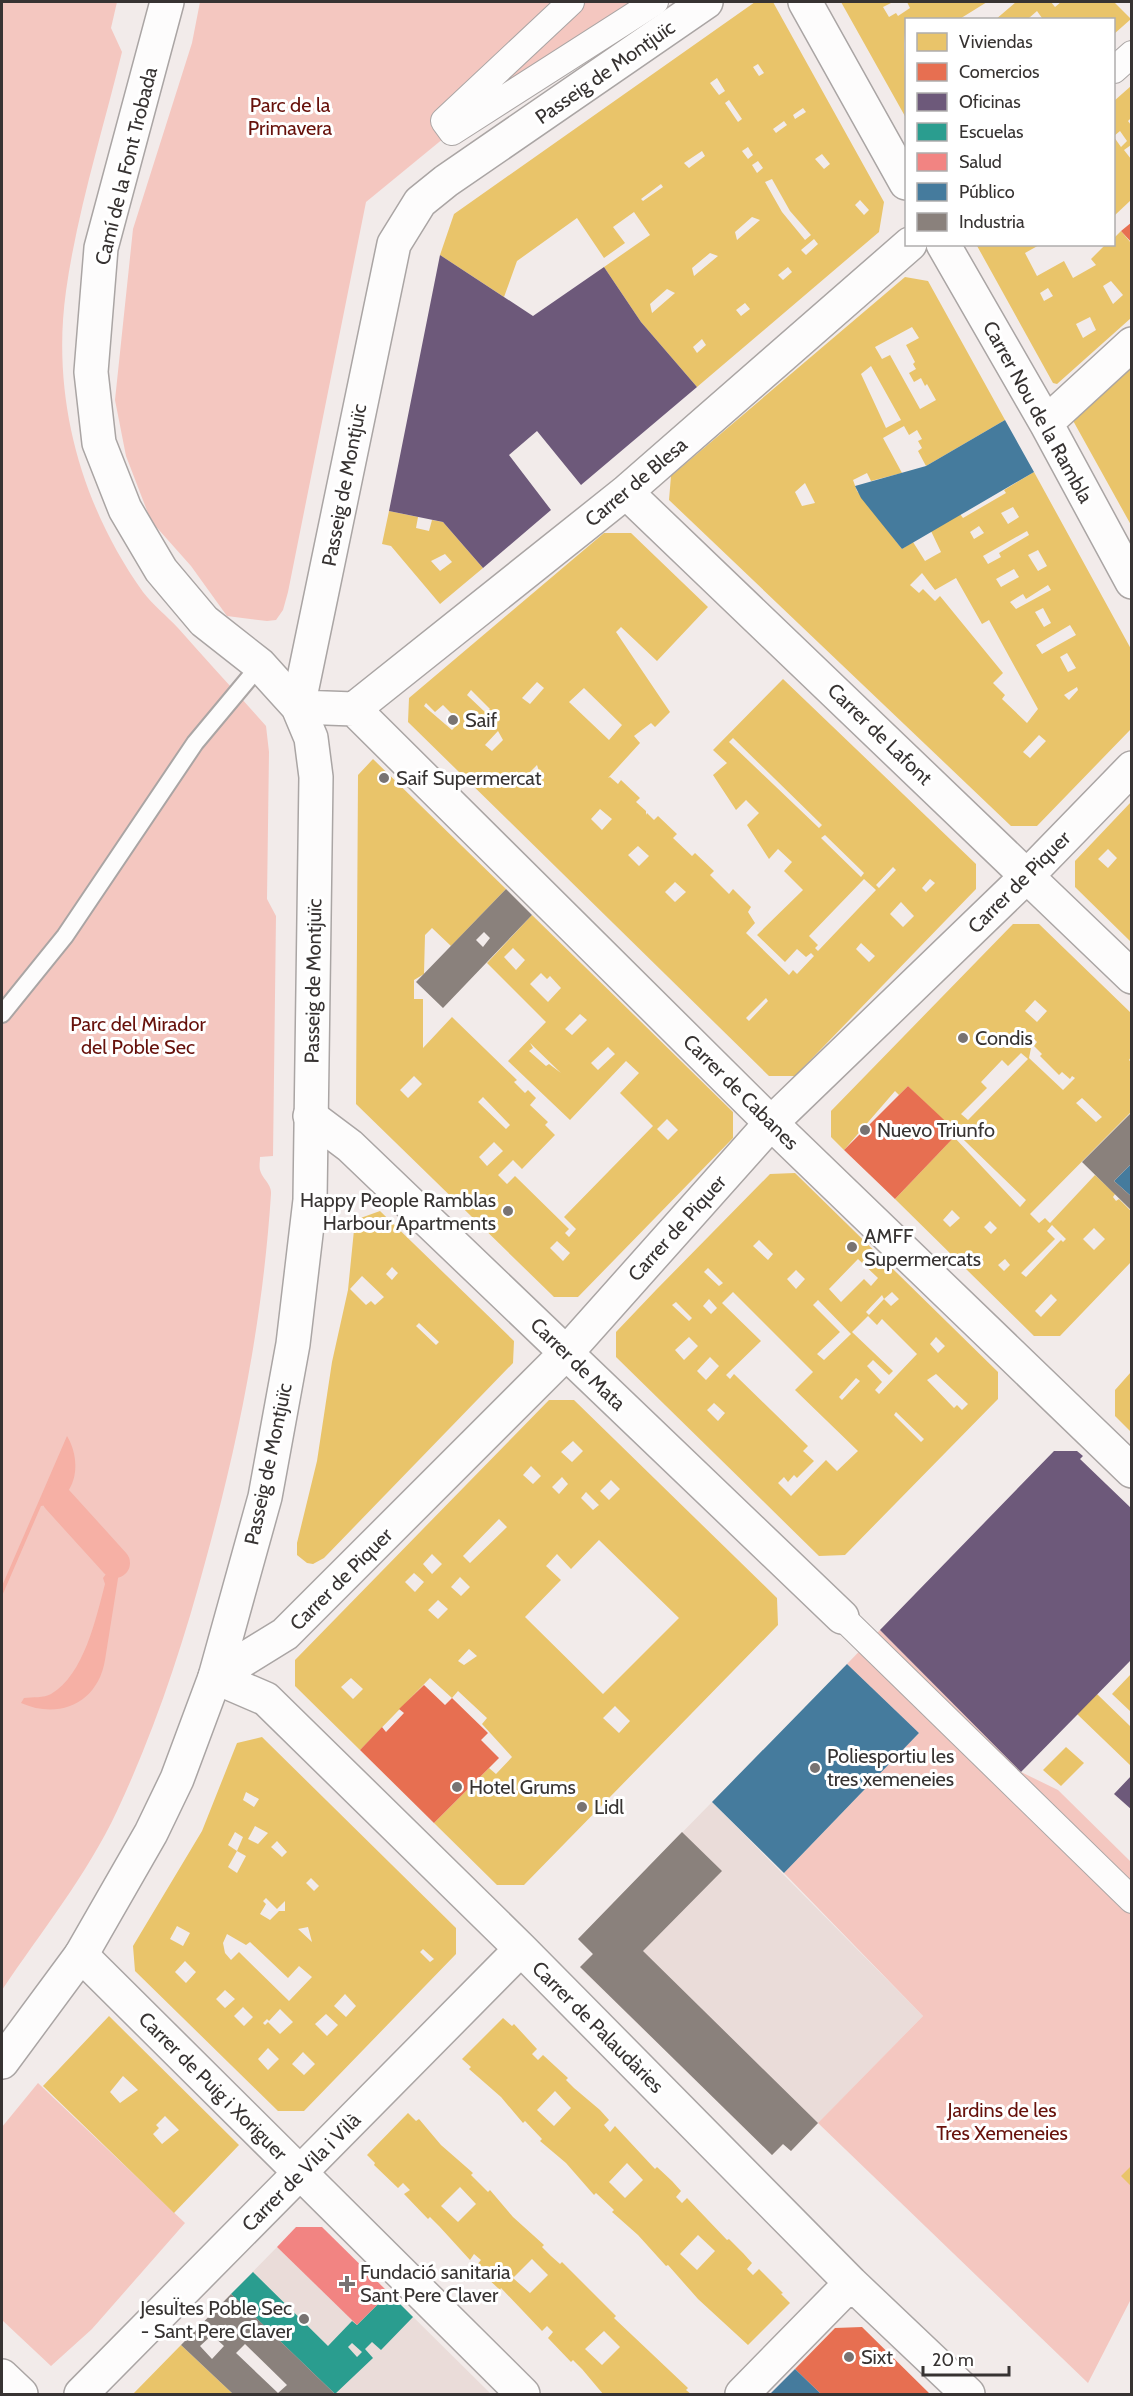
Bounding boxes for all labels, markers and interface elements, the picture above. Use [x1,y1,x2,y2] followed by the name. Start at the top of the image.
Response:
[531,15,679,129] street label: Passeig de Montjuïc
[905,18,1115,246] legend
[959,31,1033,53] text: Viviendas
[959,61,1040,83] text: Comercios
[90,64,162,267] street label: Camí de la Font Trobada
[959,91,1021,113] text: Oficinas
[248,93,333,140] park label: Parc de la Primavera
[959,121,1024,143] text: Escuelas
[959,151,1002,173] text: Salud
[959,181,1015,203] text: Público
[959,211,1025,233] text: Industria
[978,317,1098,508] street label: Carrer Nou de la Rambla
[316,402,372,568] street label: Passeig de Montjuïc
[580,432,692,532] street label: Carrer de Blesa
[823,678,937,790] street label: Carrer de Lafont
[465,708,498,732] place label: Saif
[446,713,460,727] marker: Saif
[396,766,542,790] place label: Saif Supermercat
[377,771,391,785] marker: Saif Supermercat
[963,825,1076,938] street label: Carrer de Piquer
[300,898,326,1064] street label: Passeig de Montjuïc
[70,1012,206,1059] park label: Parc del Mirador del Poble Sec
[975,1026,1033,1050] place label: Condis
[678,1029,804,1155] street label: Carrer de Cabanes
[956,1031,970,1045] marker: Condis
[877,1118,995,1142] place label: Nuevo Triunfo
[858,1123,872,1137] marker: Nuevo Triunfo
[623,1169,732,1286] street label: Carrer de Piquer
[300,1188,496,1235] place label: Happy People Ramblas Harbour Apartments
[501,1204,515,1218] marker: Happy People Ramblas Harbour Apartments
[864,1224,981,1271] place label: AMFF Supermercats
[845,1240,859,1254] marker: AMFF Supermercats
[525,1313,631,1416] street label: Carrer de Mata
[239,1381,297,1547] street label: Passeig de Montjuïc
[285,1522,398,1635] street label: Carrer de Piquer
[827,1744,954,1791] place label: Poliesportiu les tres xemeneies
[808,1761,822,1775] marker: Poliesportiu les tres xemeneies
[469,1775,576,1799] place label: Hotel Grums
[450,1780,464,1794] marker: Hotel Grums
[594,1795,624,1819] place label: Lidl
[575,1800,589,1814] marker: Lidl
[527,1956,669,2098] street label: Carrer de Palaudàries
[134,2007,293,2166] street label: Carrer de Puig i Xoriguer
[936,2098,1068,2145] park label: Jardins de les Tres Xemeneies
[237,2107,366,2236] street label: Carrer de Vila i Vilà
[360,2260,511,2307] place label: Fundació sanitaria Sant Pere Claver
[338,2275,356,2293] marker: Fundació sanitaria Sant Pere Claver
[139,2296,293,2343] place label: JesuÏtes Poble Sec - Sant Pere Claver
[297,2312,311,2326] marker: JesuÏtes Poble Sec - Sant Pere Claver
[923,2339,1008,2377] scale bar
[861,2345,893,2369] place label: Sixt
[932,2349,974,2371] text: 20 m
[842,2350,856,2364] marker: Sixt

